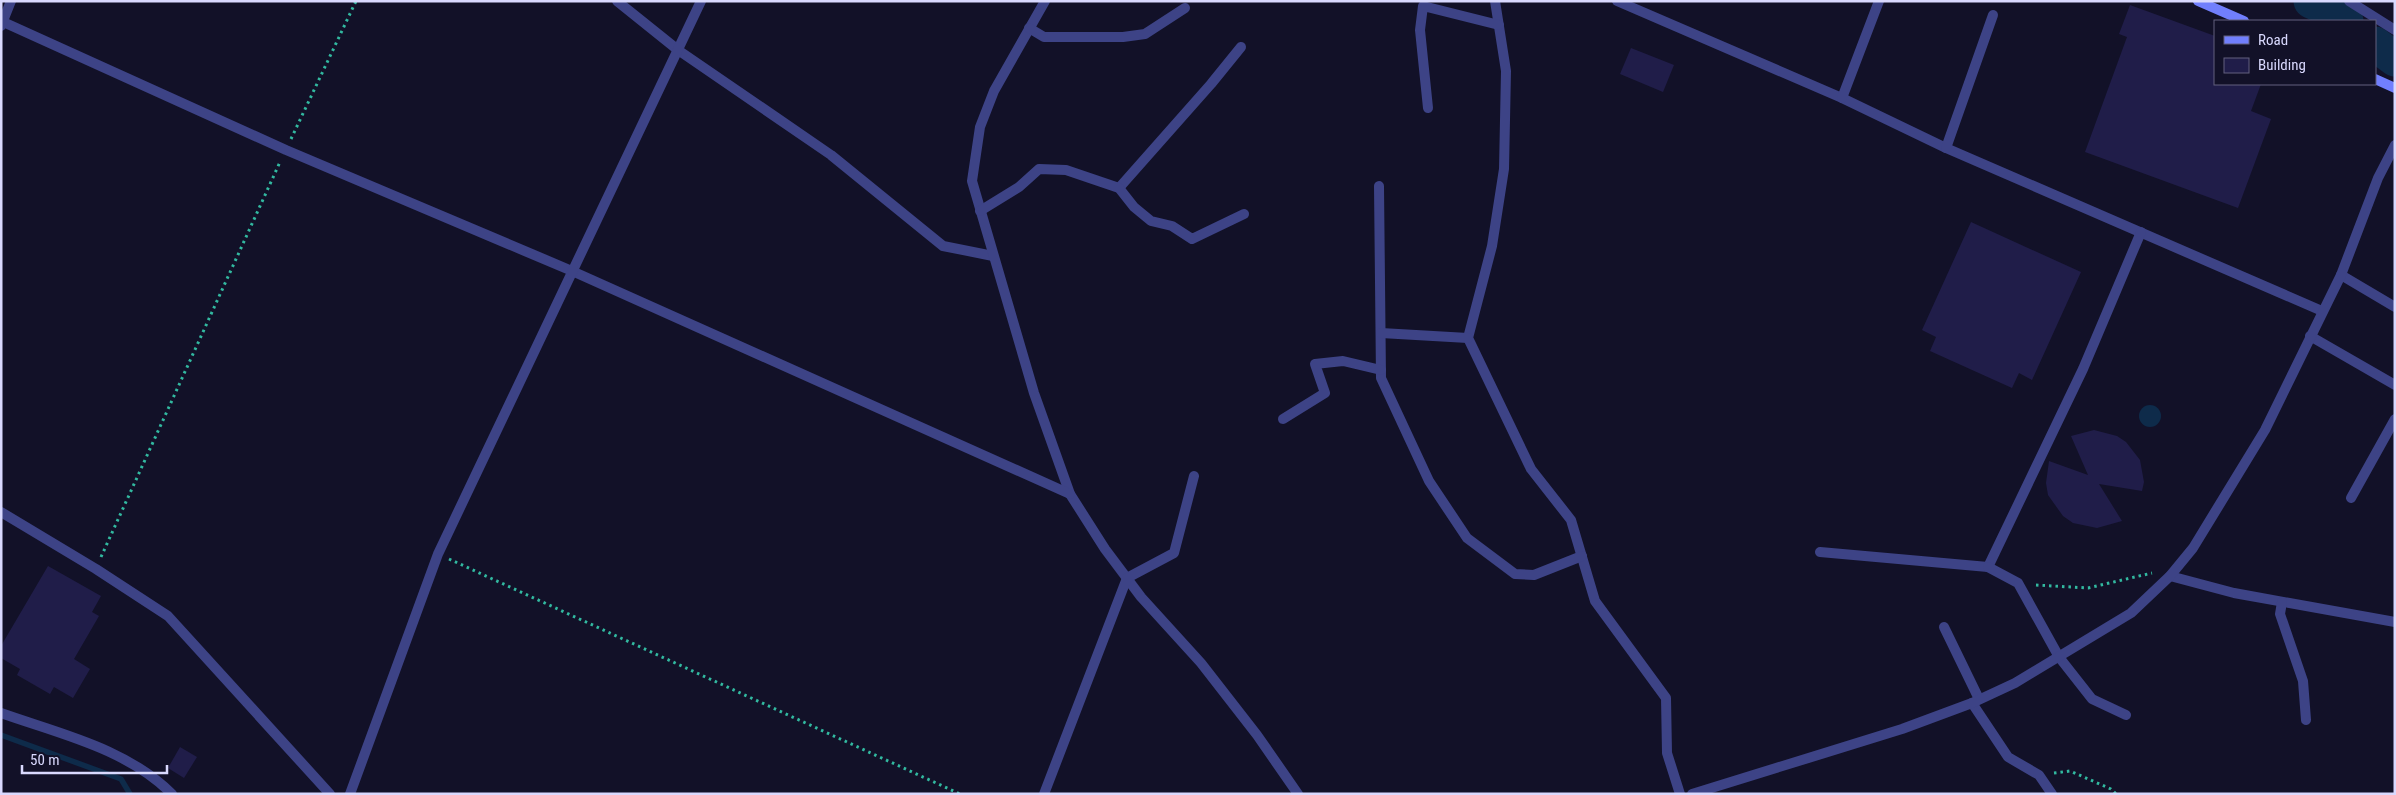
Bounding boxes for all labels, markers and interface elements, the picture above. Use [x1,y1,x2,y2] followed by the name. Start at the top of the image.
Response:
[2214,20,2376,85] legend
[2258,31,2288,49] text: Road
[2258,56,2306,74] text: Building
[22,742,168,774] scale bar
[30,751,60,769] text: 50 m

